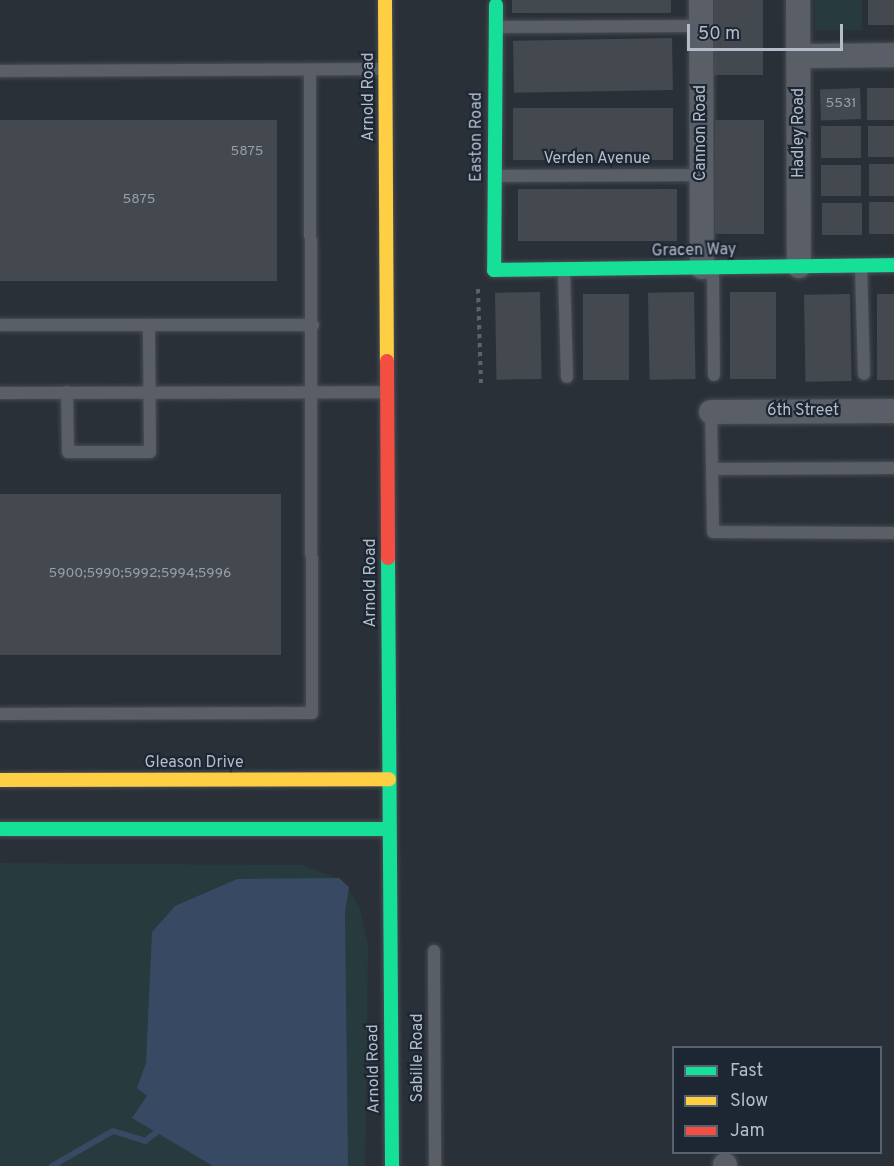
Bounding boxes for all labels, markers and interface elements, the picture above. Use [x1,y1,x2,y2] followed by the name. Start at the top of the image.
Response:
[690,12,846,50] scale bar
[698,23,740,46] text: 50 m
[359,52,379,142] street label: Arnold Road
[691,85,711,181] street label: Cannon Road
[789,88,809,178] street label: Hadley Road
[467,92,487,182] street label: Easton Road
[825,96,857,112] house number: 5531
[230,144,264,160] house number: 5875
[543,149,651,169] street label: Verden Avenue
[122,192,156,208] house number: 5875
[651,241,737,261] street label: Gracen Way
[767,401,839,421] street label: 6th Street
[361,538,381,628] street label: Arnold Road
[49,566,231,582] house number: 5900;5990;5992;5994;5996
[144,753,244,773] street label: Gleason Drive
[408,1014,428,1102] street label: Sabille Road
[364,1024,384,1114] street label: Arnold Road
[672,1046,882,1154] legend
[730,1060,763,1083] text: Fast
[730,1090,768,1113] text: Slow
[730,1120,765,1143] text: Jam

